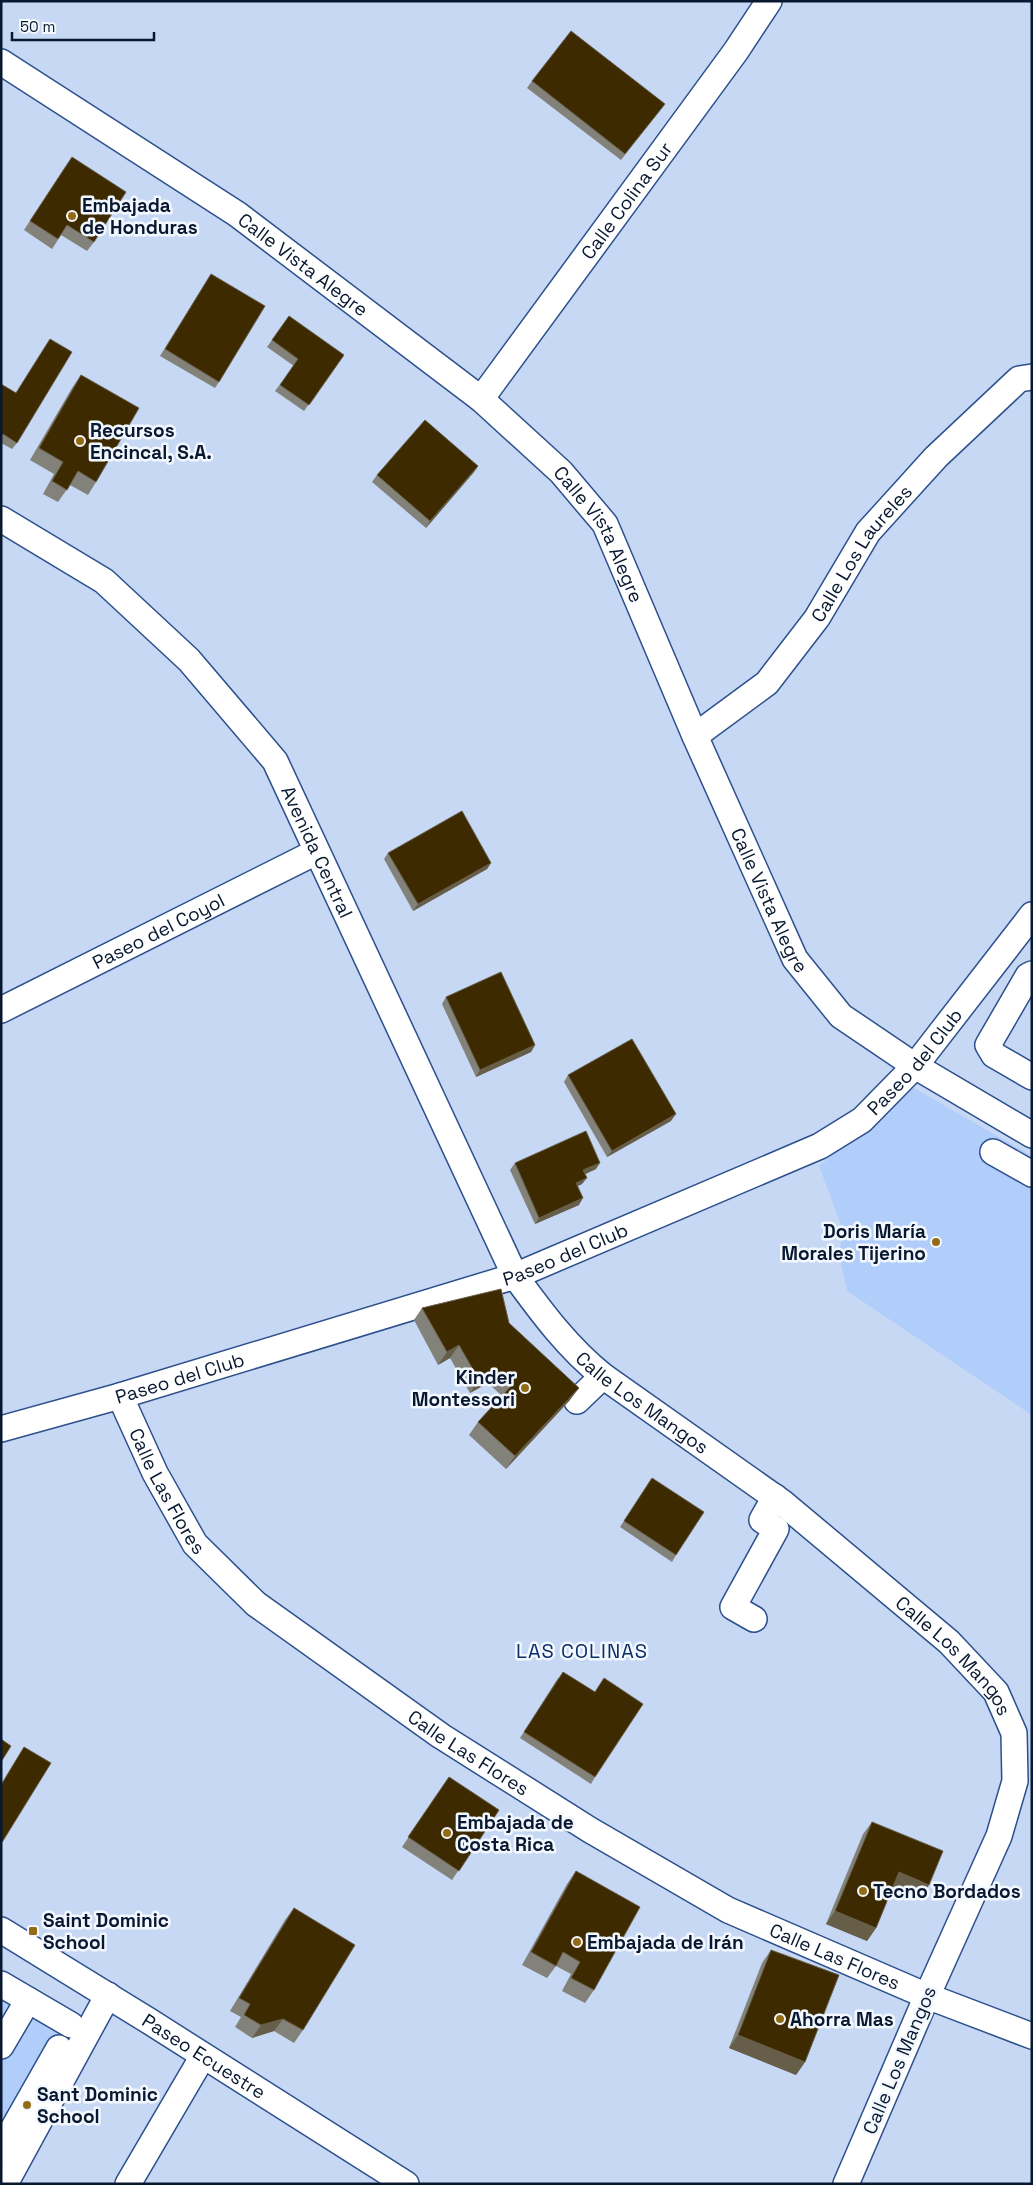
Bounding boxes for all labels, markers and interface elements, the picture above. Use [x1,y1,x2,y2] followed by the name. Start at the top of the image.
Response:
[12,10,155,42] scale bar
[20,17,55,36] text: 50 m
[575,137,678,265] street label: Calle Colina Sur
[82,193,198,240] place label: Embajada de Honduras
[233,207,373,322] street label: Calle Vista Alegre
[66,210,78,222] marker: Embajada de Honduras
[90,418,212,465] place label: Recursos Encincal, S.A.
[74,435,86,447] marker: Recursos Encincal, S.A.
[548,461,649,607] street label: Calle Vista Alegre
[805,480,918,627] street label: Calle Los Laureles
[275,782,358,922] street label: Avenida Central
[725,824,813,978] street label: Calle Vista Alegre
[88,888,229,975] street label: Paseo del Coyol
[862,1003,968,1121] street label: Paseo del Club
[500,1217,632,1292] street label: Paseo del Club
[781,1219,926,1266] place label: Doris María Morales Tijerino
[930,1236,942,1248] marker: Doris María Morales Tijerino
[570,1346,713,1460] street label: Calle Los Mangos
[112,1347,248,1410] street label: Paseo del Club
[412,1365,515,1412] place label: Kinder Montessori
[519,1382,531,1394] marker: Kinder Montessori
[123,1424,210,1560] street label: Calle Las Flores
[890,1591,1017,1719] street label: Calle Los Mangos
[516,1638,648,1664] district label: LAS COLINAS
[403,1704,534,1801] street label: Calle Las Flores
[457,1810,574,1857] place label: Embajada de Costa Rica
[441,1827,453,1839] marker: Embajada de Costa Rica
[873,1879,1021,1904] place label: Tecno Bordados
[857,1885,869,1897] marker: Tecno Bordados
[43,1908,169,1955] place label: Saint Dominic School
[766,1917,904,1996] street label: Calle Las Flores
[27,1925,39,1937] marker: Saint Dominic School
[587,1930,744,1955] place label: Embajada de Irán
[571,1936,583,1948] marker: Embajada de Irán
[857,1982,942,2138] street label: Calle Los Mangos
[790,2007,894,2032] place label: Ahorra Mas
[137,2008,270,2105] street label: Paseo Ecuestre
[774,2013,786,2025] marker: Ahorra Mas
[37,2082,158,2129] place label: Sant Dominic School
[21,2099,33,2111] marker: Sant Dominic School

